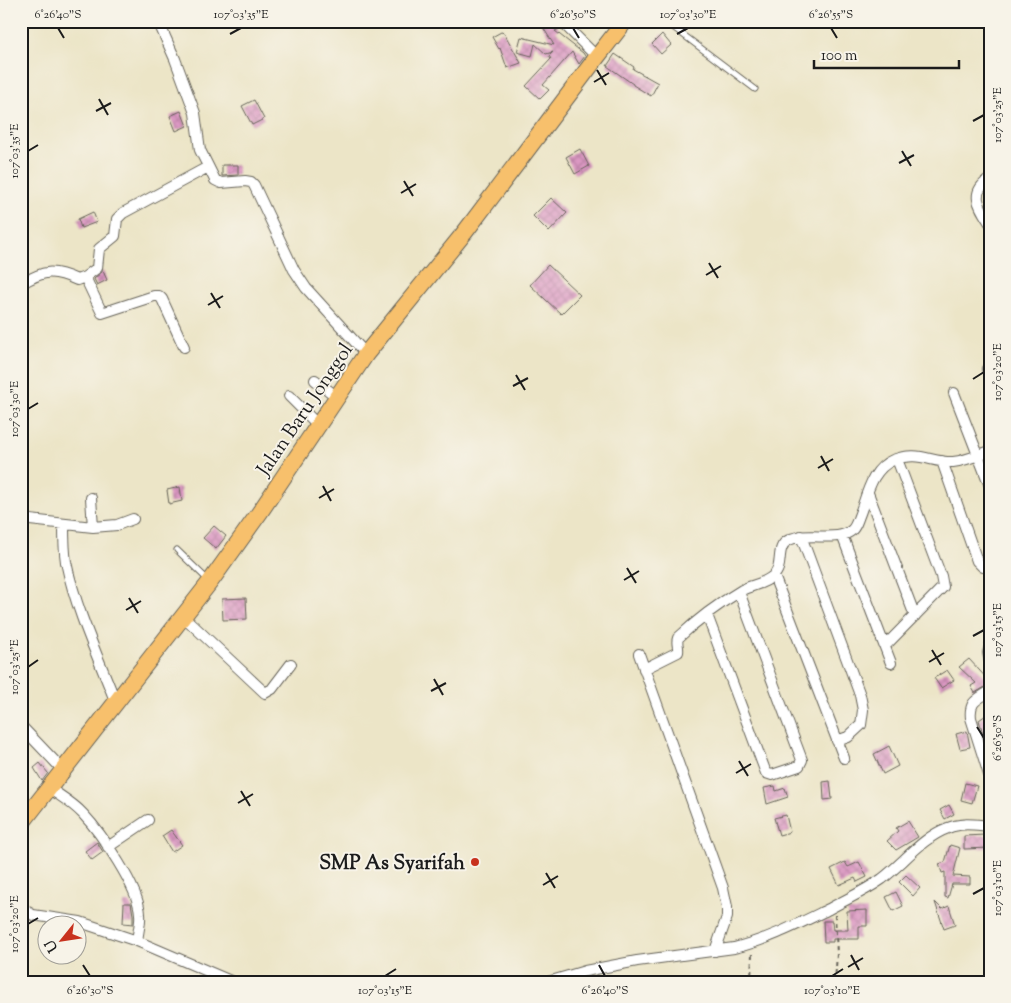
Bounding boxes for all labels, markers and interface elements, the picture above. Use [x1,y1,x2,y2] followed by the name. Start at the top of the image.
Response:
[35,6,81,24] text: 6°26'40"S
[214,6,269,24] text: 107°03'35"E
[550,6,596,24] text: 6°26'50"S
[660,6,717,24] text: 107°03'30"E
[809,6,853,24] text: 6°26'55"S
[814,38,958,70] scale bar
[821,46,858,67] text: 100 m
[989,87,1007,143] text: 107°03'25"E
[6,123,24,178] text: 107°03'35"E
[250,338,362,484] street label: Jalan Baru Jonggol
[989,343,1007,401] text: 107°03'20"E
[6,380,24,437] text: 107°03'30"E
[989,602,1007,657] text: 107°03'15"E
[6,639,24,695] text: 107°03'25"E
[989,715,1007,761] text: 6°26'50"S
[319,850,465,879] place label: SMP As Syarifah
[469,856,481,868] marker: SMP As Syarifah
[989,859,1007,916] text: 107°03'10"E
[6,895,24,953] text: 107°03'20"E
[38,916,88,966] north arrow
[41,935,64,955] text: U
[67,982,113,1000] text: 6°26'30"S
[358,982,413,1000] text: 107°03'15"E
[582,982,628,1000] text: 6°26'40"S
[804,982,861,1000] text: 107°03'10"E

